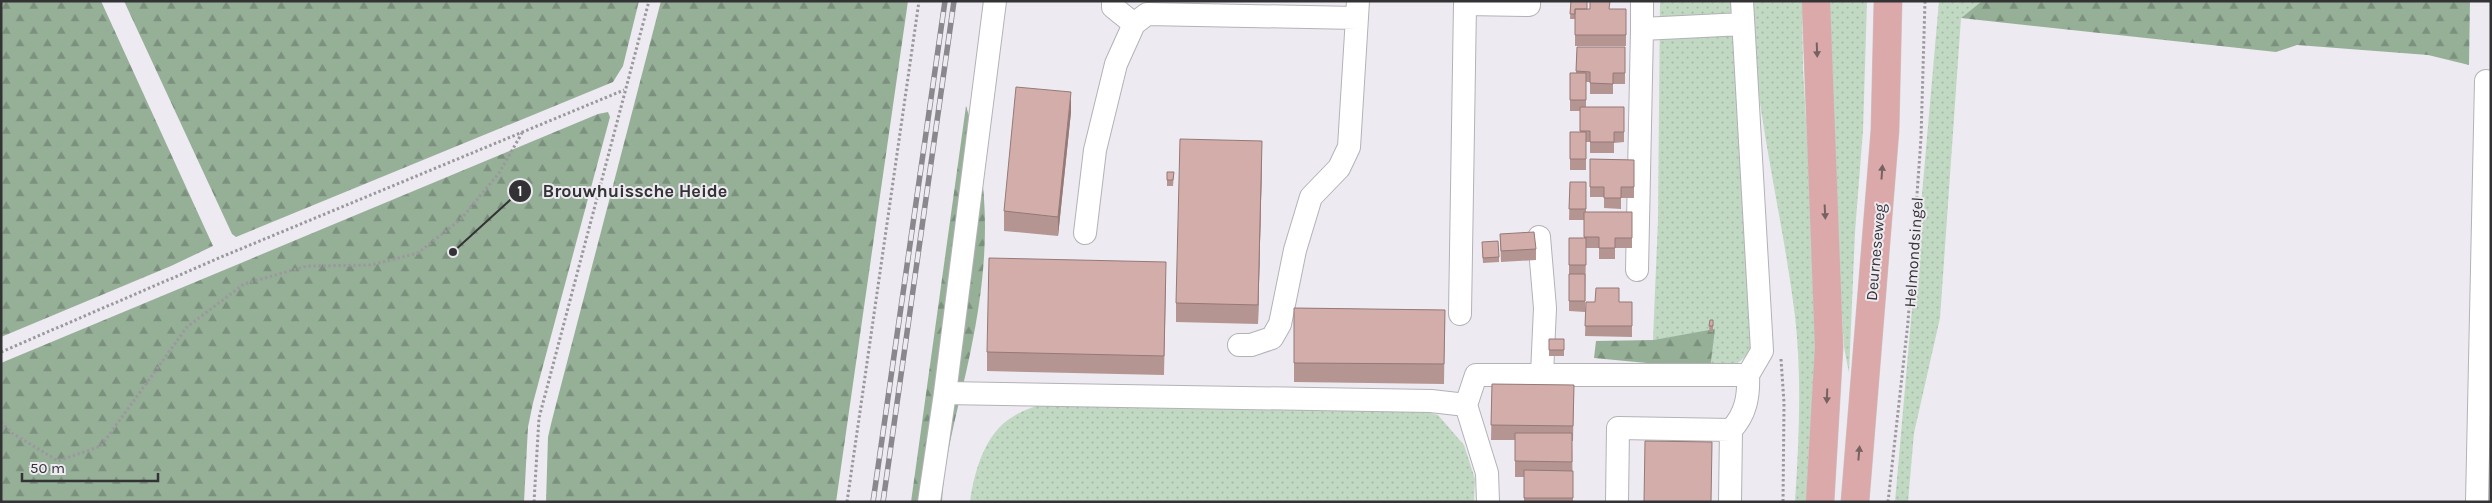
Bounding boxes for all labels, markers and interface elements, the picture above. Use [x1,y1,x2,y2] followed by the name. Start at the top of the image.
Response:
[1814,42,1822,58] one-way arrow
[1878,163,1886,179] one-way arrow
[508,174,737,207] callout: Brouwhuissche Heide
[543,180,727,202] text: Brouwhuissche Heide
[517,182,523,200] text: 1
[1900,196,1927,308] street label: Helmondsingel
[1862,203,1889,301] street label: Deurneseweg
[1821,205,1829,221] one-way arrow
[1823,388,1831,404] one-way arrow
[1855,445,1863,461] one-way arrow
[22,450,159,482] scale bar
[30,459,65,477] text: 50 m

